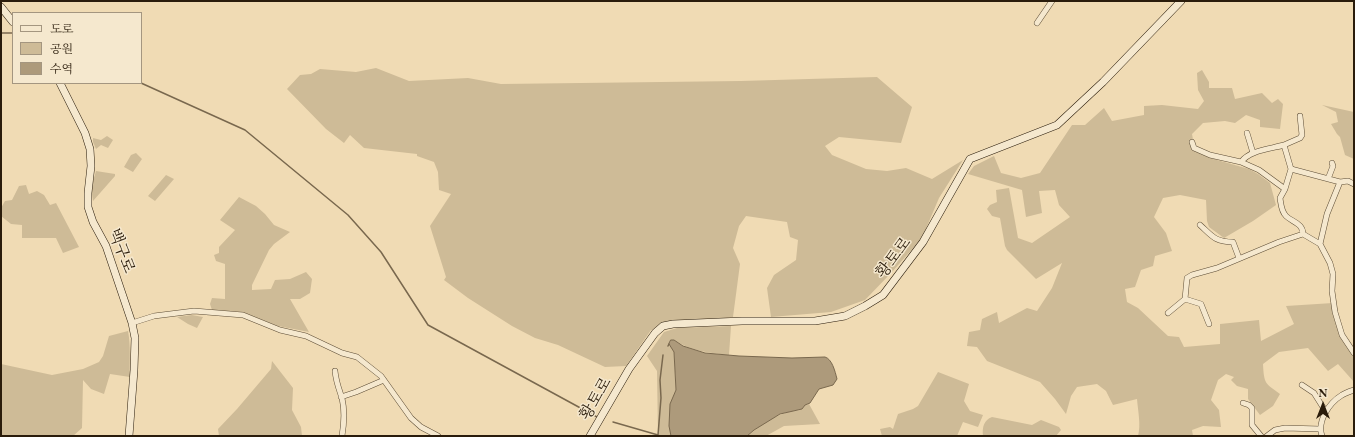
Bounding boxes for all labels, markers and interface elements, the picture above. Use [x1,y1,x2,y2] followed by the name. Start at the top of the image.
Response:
[12,12,142,84] legend
[50,21,73,37] text: 도로
[50,41,73,57] text: 공원
[50,61,73,77] text: 수역
[104,226,138,276] street label: 백구로
[872,234,916,282] street label: 황토로
[576,374,616,424] street label: 황토로
[1303,385,1343,425] north arrow
[1319,386,1327,400] text: N

